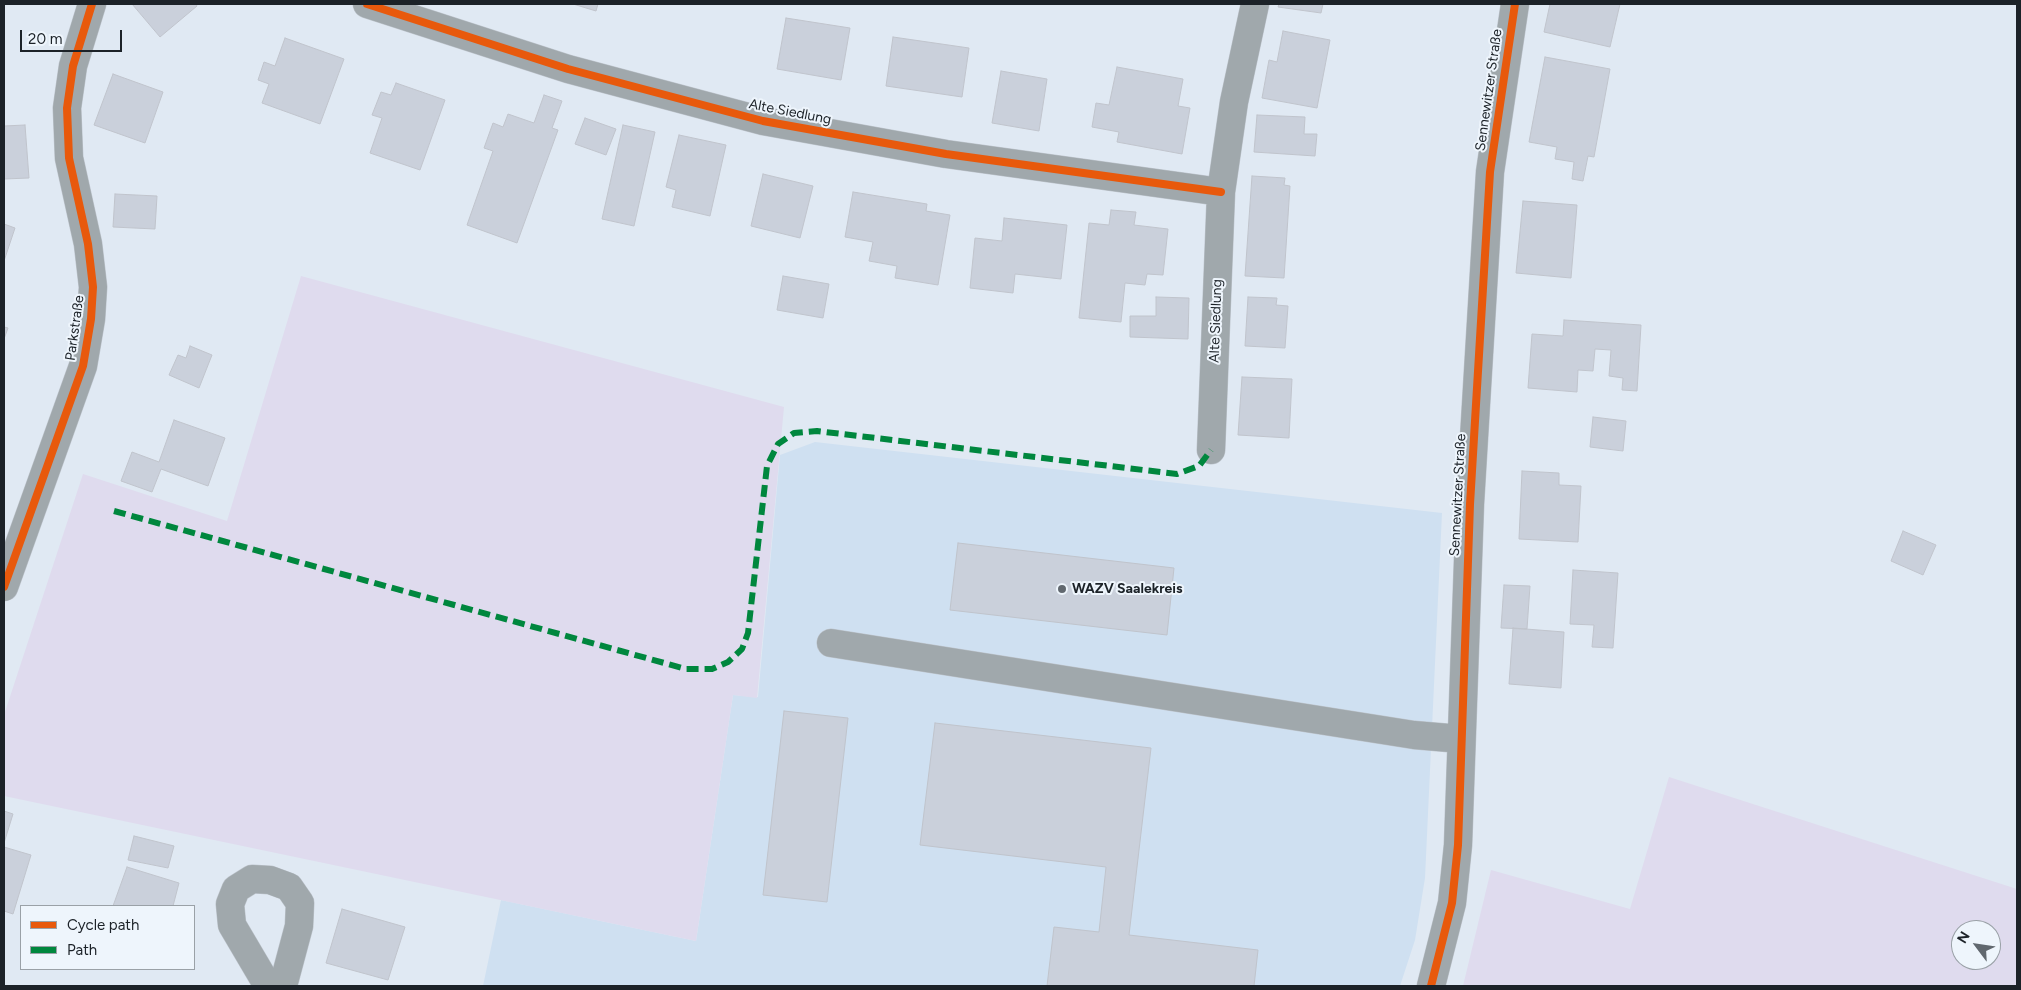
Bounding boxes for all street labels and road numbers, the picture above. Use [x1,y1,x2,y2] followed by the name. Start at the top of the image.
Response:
[1472,28,1506,152] street label: Sennewitzer Straße
[747,96,833,128] street label: Alte Siedlung
[1206,279,1226,363] street label: Alte Siedlung
[62,294,88,362] street label: Parkstraße
[1446,433,1470,557] street label: Sennewitzer Straße

